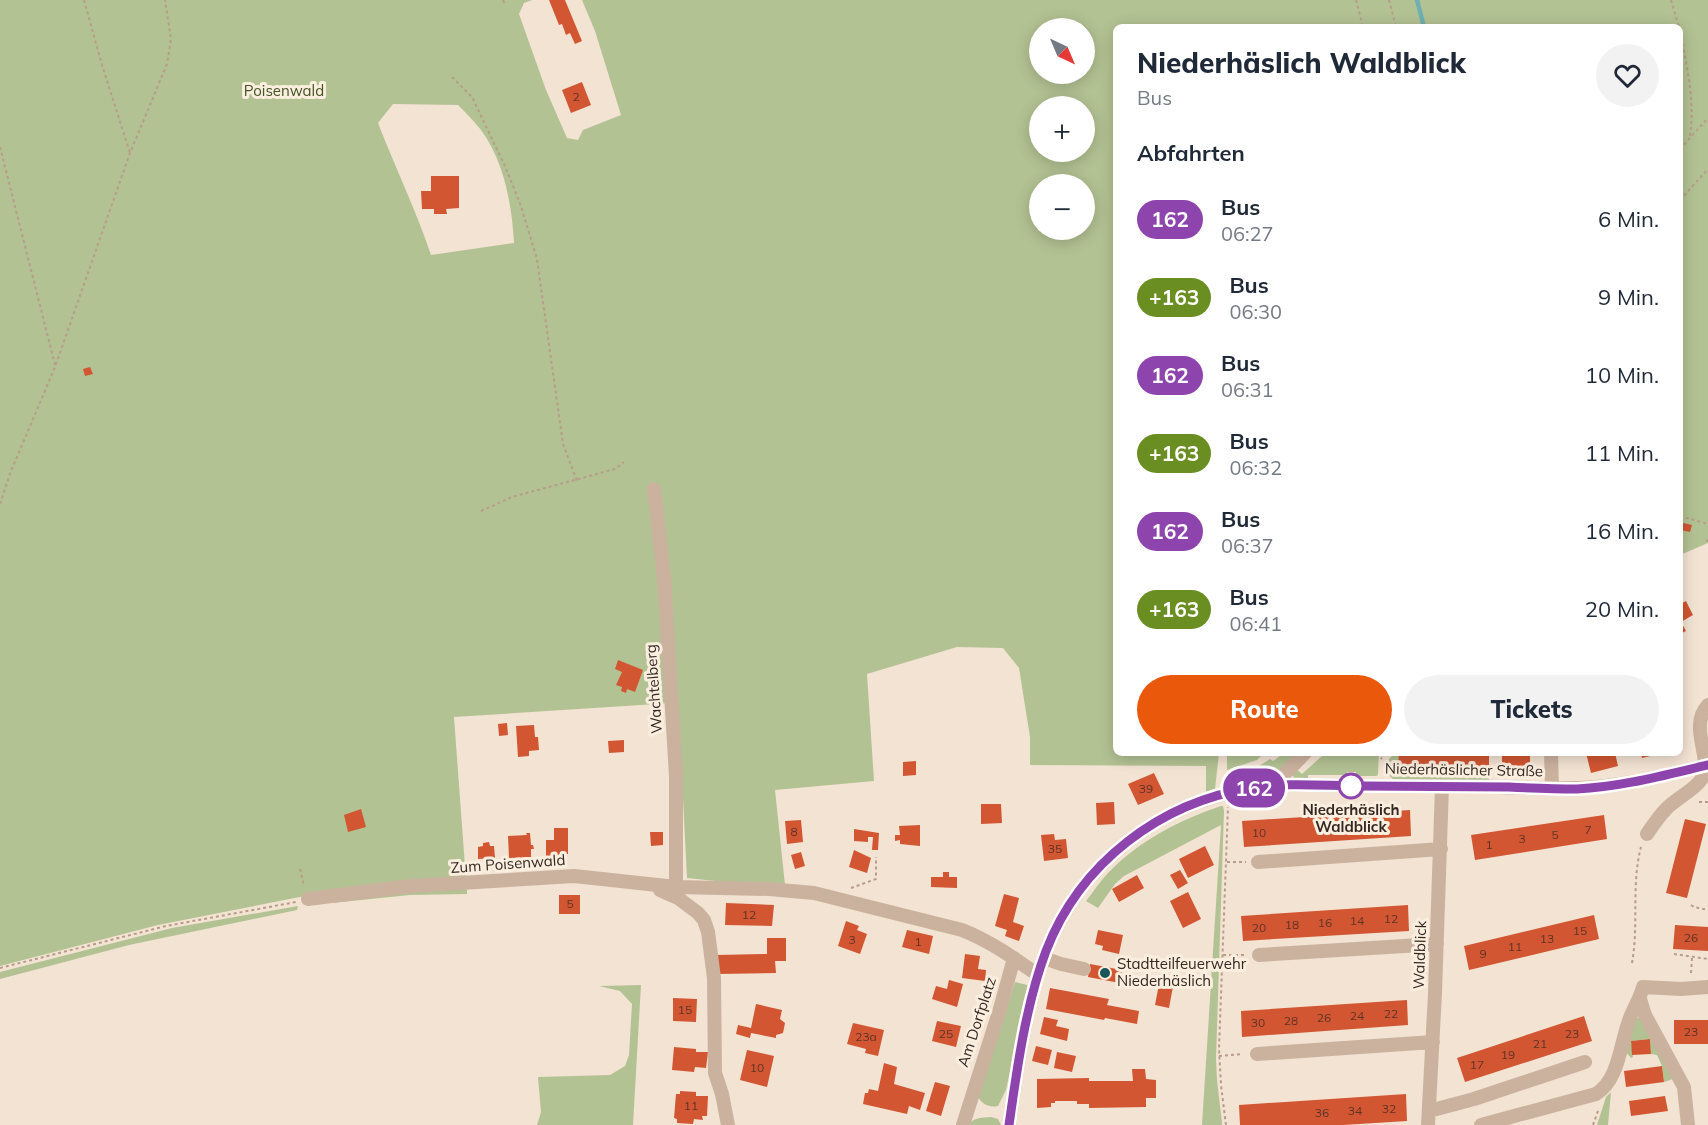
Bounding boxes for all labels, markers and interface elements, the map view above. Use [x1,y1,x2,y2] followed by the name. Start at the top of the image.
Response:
[1029,18,1095,84] north arrow
[1029,18,1095,240] map controls
[1596,44,1659,107] button: heart
[1137,45,1466,80] text: Niederhäslich Waldblick
[244,81,324,100] park label: Poisenwald
[1137,85,1172,110] text: Bus
[572,89,580,104] house number: 2
[1029,96,1095,162] button: +
[1137,139,1245,167] text: Abfahrten
[1029,174,1095,240] button: −
[1221,193,1260,221] text: Bus
[1598,205,1659,233] text: 6 Min.
[1151,206,1189,232] text: 162
[1221,221,1274,246] text: 06:27
[1229,271,1269,299] text: Bus
[1598,283,1659,311] text: 9 Min.
[1149,284,1199,310] text: +163
[1229,299,1282,324] text: 06:30
[1221,349,1260,377] text: Bus
[1585,361,1659,389] text: 10 Min.
[1151,362,1189,388] text: 162
[1221,377,1274,402] text: 06:31
[1229,427,1269,455] text: Bus
[1585,439,1659,467] text: 11 Min.
[1149,440,1199,466] text: +163
[1229,455,1282,480] text: 06:32
[1221,505,1260,533] text: Bus
[1585,517,1659,545] text: 16 Min.
[1151,518,1189,544] text: 162
[1221,533,1274,558] text: 06:37
[1229,583,1269,611] text: Bus
[1585,595,1659,623] text: 20 Min.
[1149,596,1199,622] text: +163
[1229,611,1282,636] text: 06:41
[641,644,666,734] street label: Wachtelberg
[1137,675,1392,744] button: Route
[1404,675,1659,744] button: Tickets
[1385,759,1543,780] street label: Niederhäslicher Straße
[1220,768,1288,808] line badge: 162
[1338,773,1364,799] marker: Niederhäslich Waldblick
[1235,775,1273,801] text: 162
[1139,781,1153,796] house number: 39
[1302,800,1400,836] place label: Niederhäslich Waldblick
[1584,822,1592,837] house number: 7
[790,824,798,839] house number: 8
[1252,825,1266,840] house number: 10
[1551,827,1559,842] house number: 5
[1518,831,1526,846] house number: 3
[1485,837,1493,852] house number: 1
[1048,841,1062,856] house number: 35
[450,850,566,877] street label: Zum Poisenwald
[566,896,574,911] house number: 5
[742,907,756,922] house number: 12
[1384,911,1398,926] house number: 12
[1350,913,1364,928] house number: 14
[1318,915,1332,930] house number: 16
[1285,917,1299,932] house number: 18
[1252,920,1266,935] house number: 20
[1409,920,1430,990] street label: Waldblick
[1573,923,1587,938] house number: 15
[1684,930,1698,945] house number: 26
[1540,931,1554,946] house number: 13
[848,932,856,947] house number: 3
[914,934,922,949] house number: 1
[1508,939,1522,954] house number: 11
[1479,946,1487,961] house number: 9
[1117,954,1247,990] place label: Stadtteilfeuerwehr Niederhäslich
[1098,966,1112,980] marker: Stadtteilfeuerwehr Niederhäslich
[953,974,1000,1069] street label: Am Dorfplatz
[678,1002,692,1017] house number: 15
[1384,1006,1398,1021] house number: 22
[1350,1008,1364,1023] house number: 24
[1317,1010,1331,1025] house number: 26
[1284,1013,1298,1028] house number: 28
[1251,1015,1265,1030] house number: 30
[1684,1024,1698,1039] house number: 23
[939,1026,953,1041] house number: 25
[1565,1026,1579,1041] house number: 23
[855,1029,877,1044] house number: 23a
[1533,1036,1547,1051] house number: 21
[1501,1047,1515,1062] house number: 19
[1470,1057,1484,1072] house number: 17
[750,1060,764,1075] house number: 10
[684,1098,698,1113] house number: 11
[1382,1101,1396,1116] house number: 32
[1348,1103,1362,1118] house number: 34
[1315,1105,1329,1120] house number: 36

